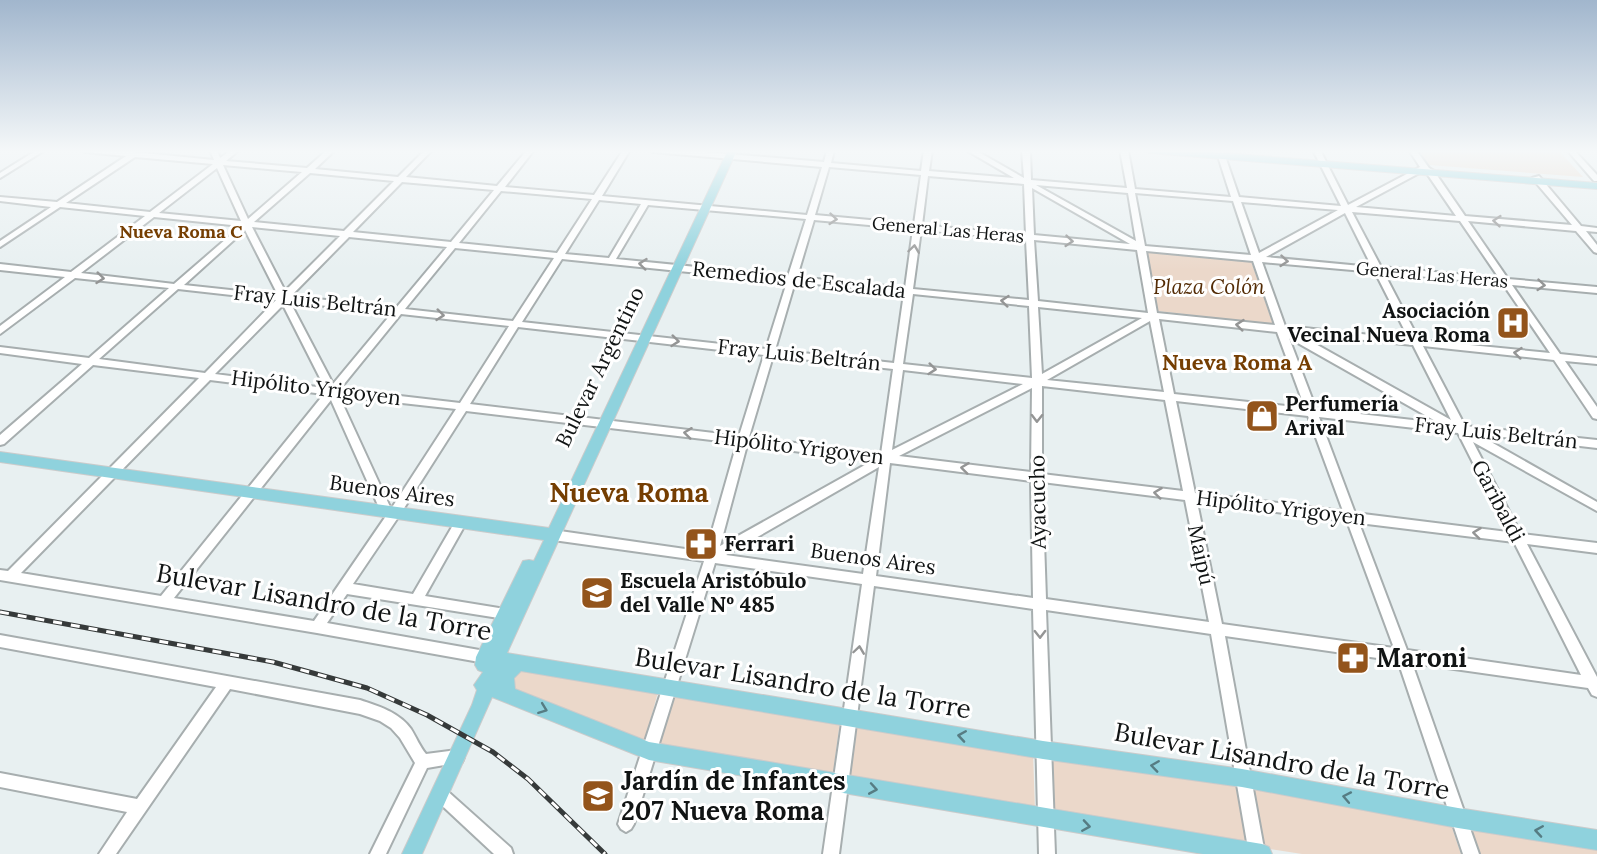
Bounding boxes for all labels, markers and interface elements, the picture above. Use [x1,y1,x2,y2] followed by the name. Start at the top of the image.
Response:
[871,211,1025,248] street label: General Las Heras
[828,212,838,225] one-way arrow
[1492,215,1501,228] one-way arrow
[119,220,243,243] district label: Nueva Roma C
[1064,234,1074,247] one-way arrow
[908,245,920,254] one-way arrow
[1280,254,1289,267] one-way arrow
[691,255,907,304] street label: Remedios de Escalada
[1355,256,1509,293] street label: General Las Heras
[639,258,648,271] one-way arrow
[95,271,104,283] one-way arrow
[1153,273,1265,300] park label: Plaza Colón
[232,278,398,323] street label: Fray Luis Beltrán
[1536,278,1546,291] one-way arrow
[549,282,650,451] street label: Bulevar Argentino
[1000,295,1009,308] one-way arrow
[1287,297,1490,348] place label: Asociación Vecinal Nueva Roma
[1495,305,1531,341] hospital icon: Asociación Vecinal Nueva Roma
[435,309,444,321] one-way arrow
[1236,319,1245,332] one-way arrow
[716,332,882,377] street label: Fray Luis Beltrán
[671,334,680,347] one-way arrow
[1513,347,1522,360] one-way arrow
[1162,348,1313,376] district label: Nueva Roma A
[927,363,936,375] one-way arrow
[230,364,403,411] street label: Hipólito Yrigoyen
[1285,390,1399,441] place label: Perfumería Arival
[1244,398,1280,434] shop icon: Perfumería Arival
[1413,410,1579,455] street label: Fray Luis Beltrán
[1031,414,1043,423] one-way arrow
[713,423,886,470] street label: Hipólito Yrigoyen
[683,428,692,440] one-way arrow
[1023,455,1052,550] street label: Ayacucho
[1466,455,1531,546] street label: Garibaldi
[960,463,969,475] one-way arrow
[328,468,456,513] street label: Buenos Aires
[549,475,709,509] district label: Nueva Roma
[1195,484,1368,531] street label: Hipólito Yrigoyen
[1153,487,1163,499] one-way arrow
[1182,522,1221,588] street label: Maipú
[683,526,719,562] pharmacy icon: Ferrari
[1472,527,1481,539] one-way arrow
[724,530,795,557] place label: Ferrari
[809,536,937,581] street label: Buenos Aires
[154,556,494,647] street label: Bulevar Lisandro de la Torre
[620,567,807,618] place label: Escuela Aristóbulo del Valle Nº 485
[579,575,615,611] school or university icon: Escuela Aristóbulo del Valle Nº 485
[1034,630,1047,639] one-way arrow
[633,640,974,725] street label: Bulevar Lisandro de la Torre
[1335,640,1371,676] pharmacy icon: Maroni
[1376,641,1467,674] place label: Maroni
[853,646,865,655] one-way arrow
[536,702,547,714] one-way arrow
[1112,715,1452,806] street label: Bulevar Lisandro de la Torre
[957,731,967,743] one-way arrow
[1150,760,1159,772] one-way arrow
[621,764,846,827] place label: Jardín de Infantes 207 Nueva Roma
[580,778,616,814] school or university icon: Jardín de Infantes 207 Nueva Roma
[868,782,878,795] one-way arrow
[1342,791,1352,804] one-way arrow
[1082,819,1091,831] one-way arrow
[1535,825,1544,837] one-way arrow

